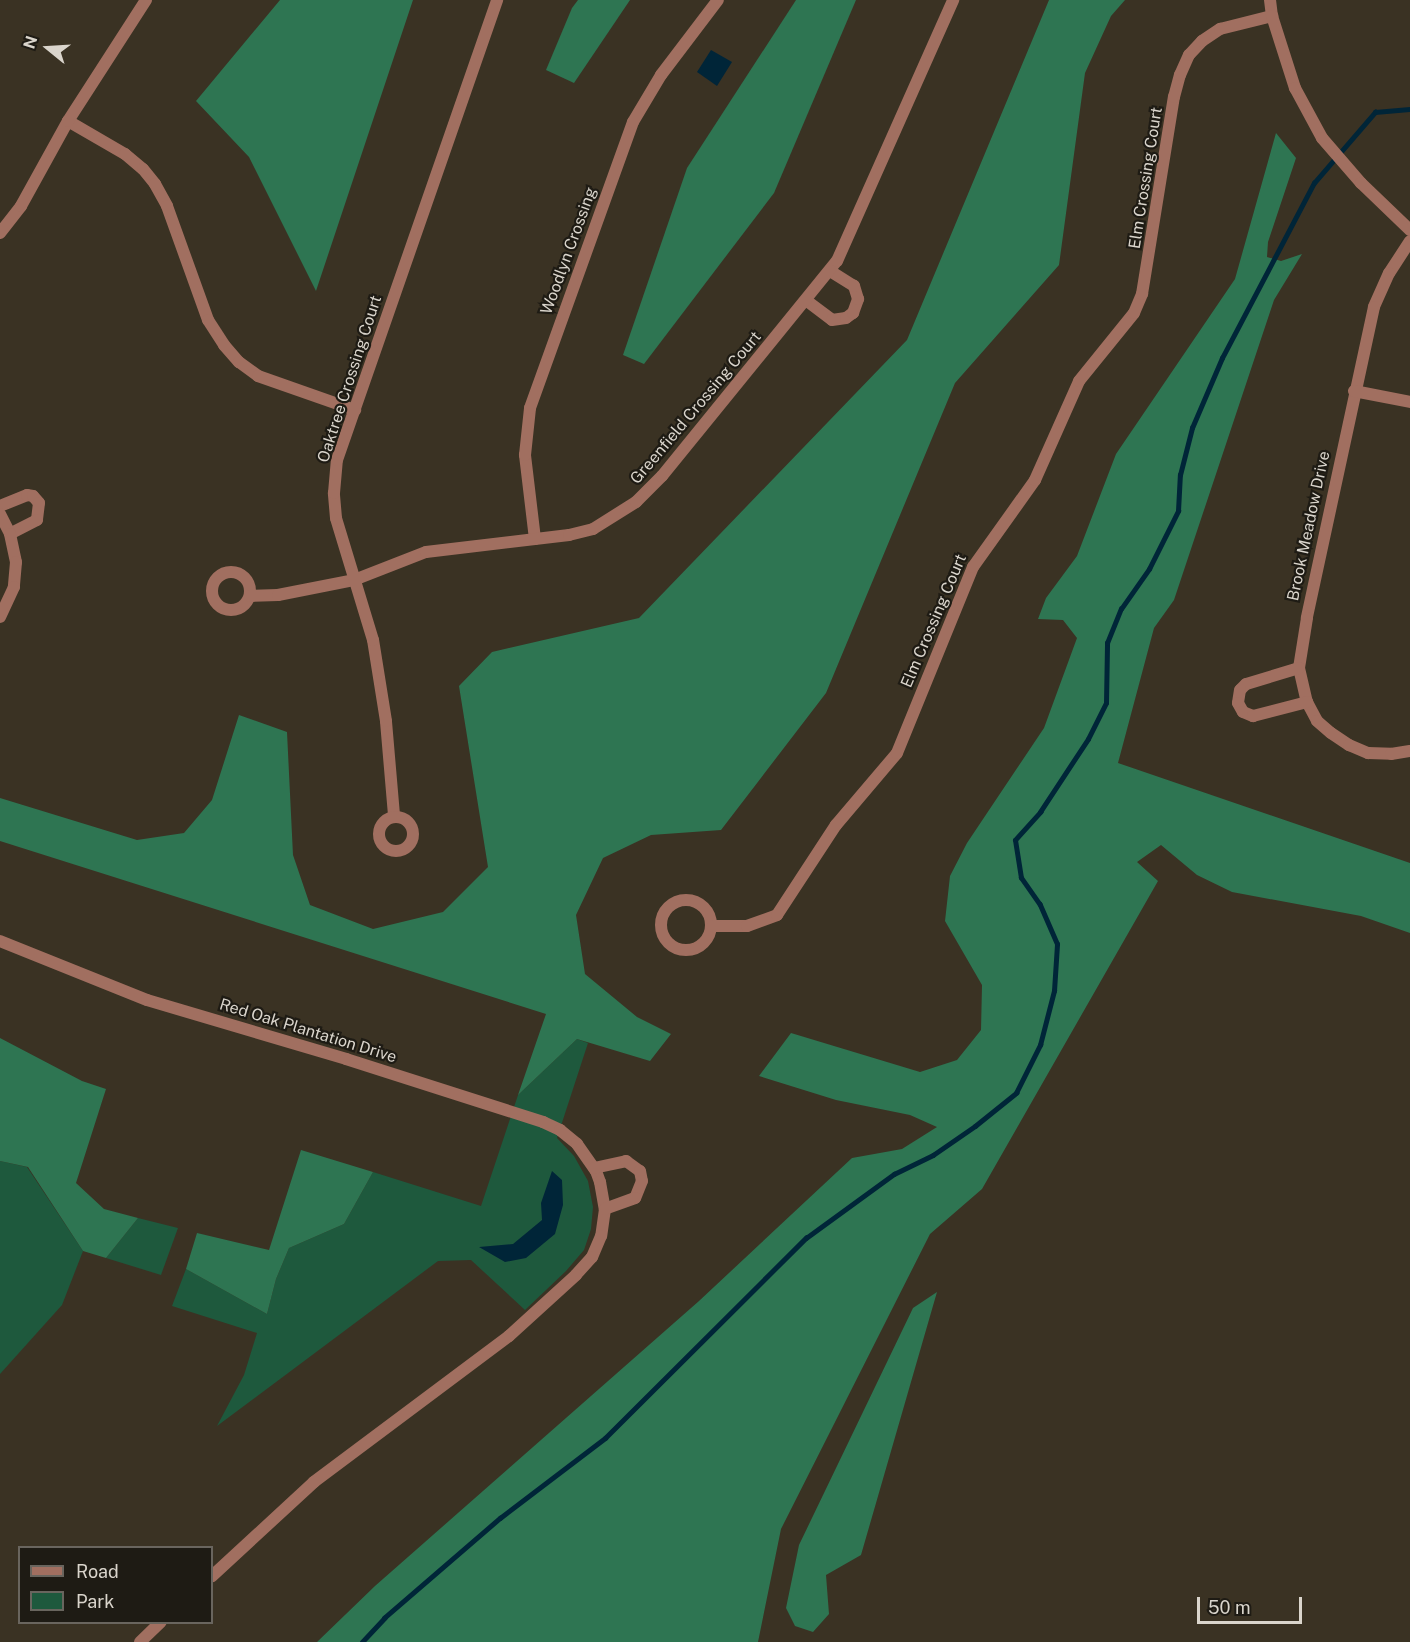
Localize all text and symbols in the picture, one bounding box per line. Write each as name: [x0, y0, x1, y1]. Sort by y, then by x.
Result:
north arrow: [18, 18, 78, 78]
text: N: [19, 33, 41, 51]
street label: Elm Crossing Court: [1125, 106, 1167, 250]
street label: Woodlyn Crossing: [537, 185, 601, 317]
street label: Oaktree Crossing Court: [314, 293, 386, 465]
street label: Greenfield Crossing Court: [627, 328, 765, 488]
street label: Brook Meadow Drive: [1284, 449, 1334, 603]
street label: Elm Crossing Court: [897, 551, 971, 691]
street label: Red Oak Plantation Drive: [217, 995, 399, 1067]
legend: [18, 1546, 213, 1624]
text: Road: [76, 1561, 119, 1582]
scale bar: [1200, 1585, 1305, 1623]
text: Park: [76, 1591, 114, 1612]
text: 50 m: [1208, 1597, 1251, 1618]

